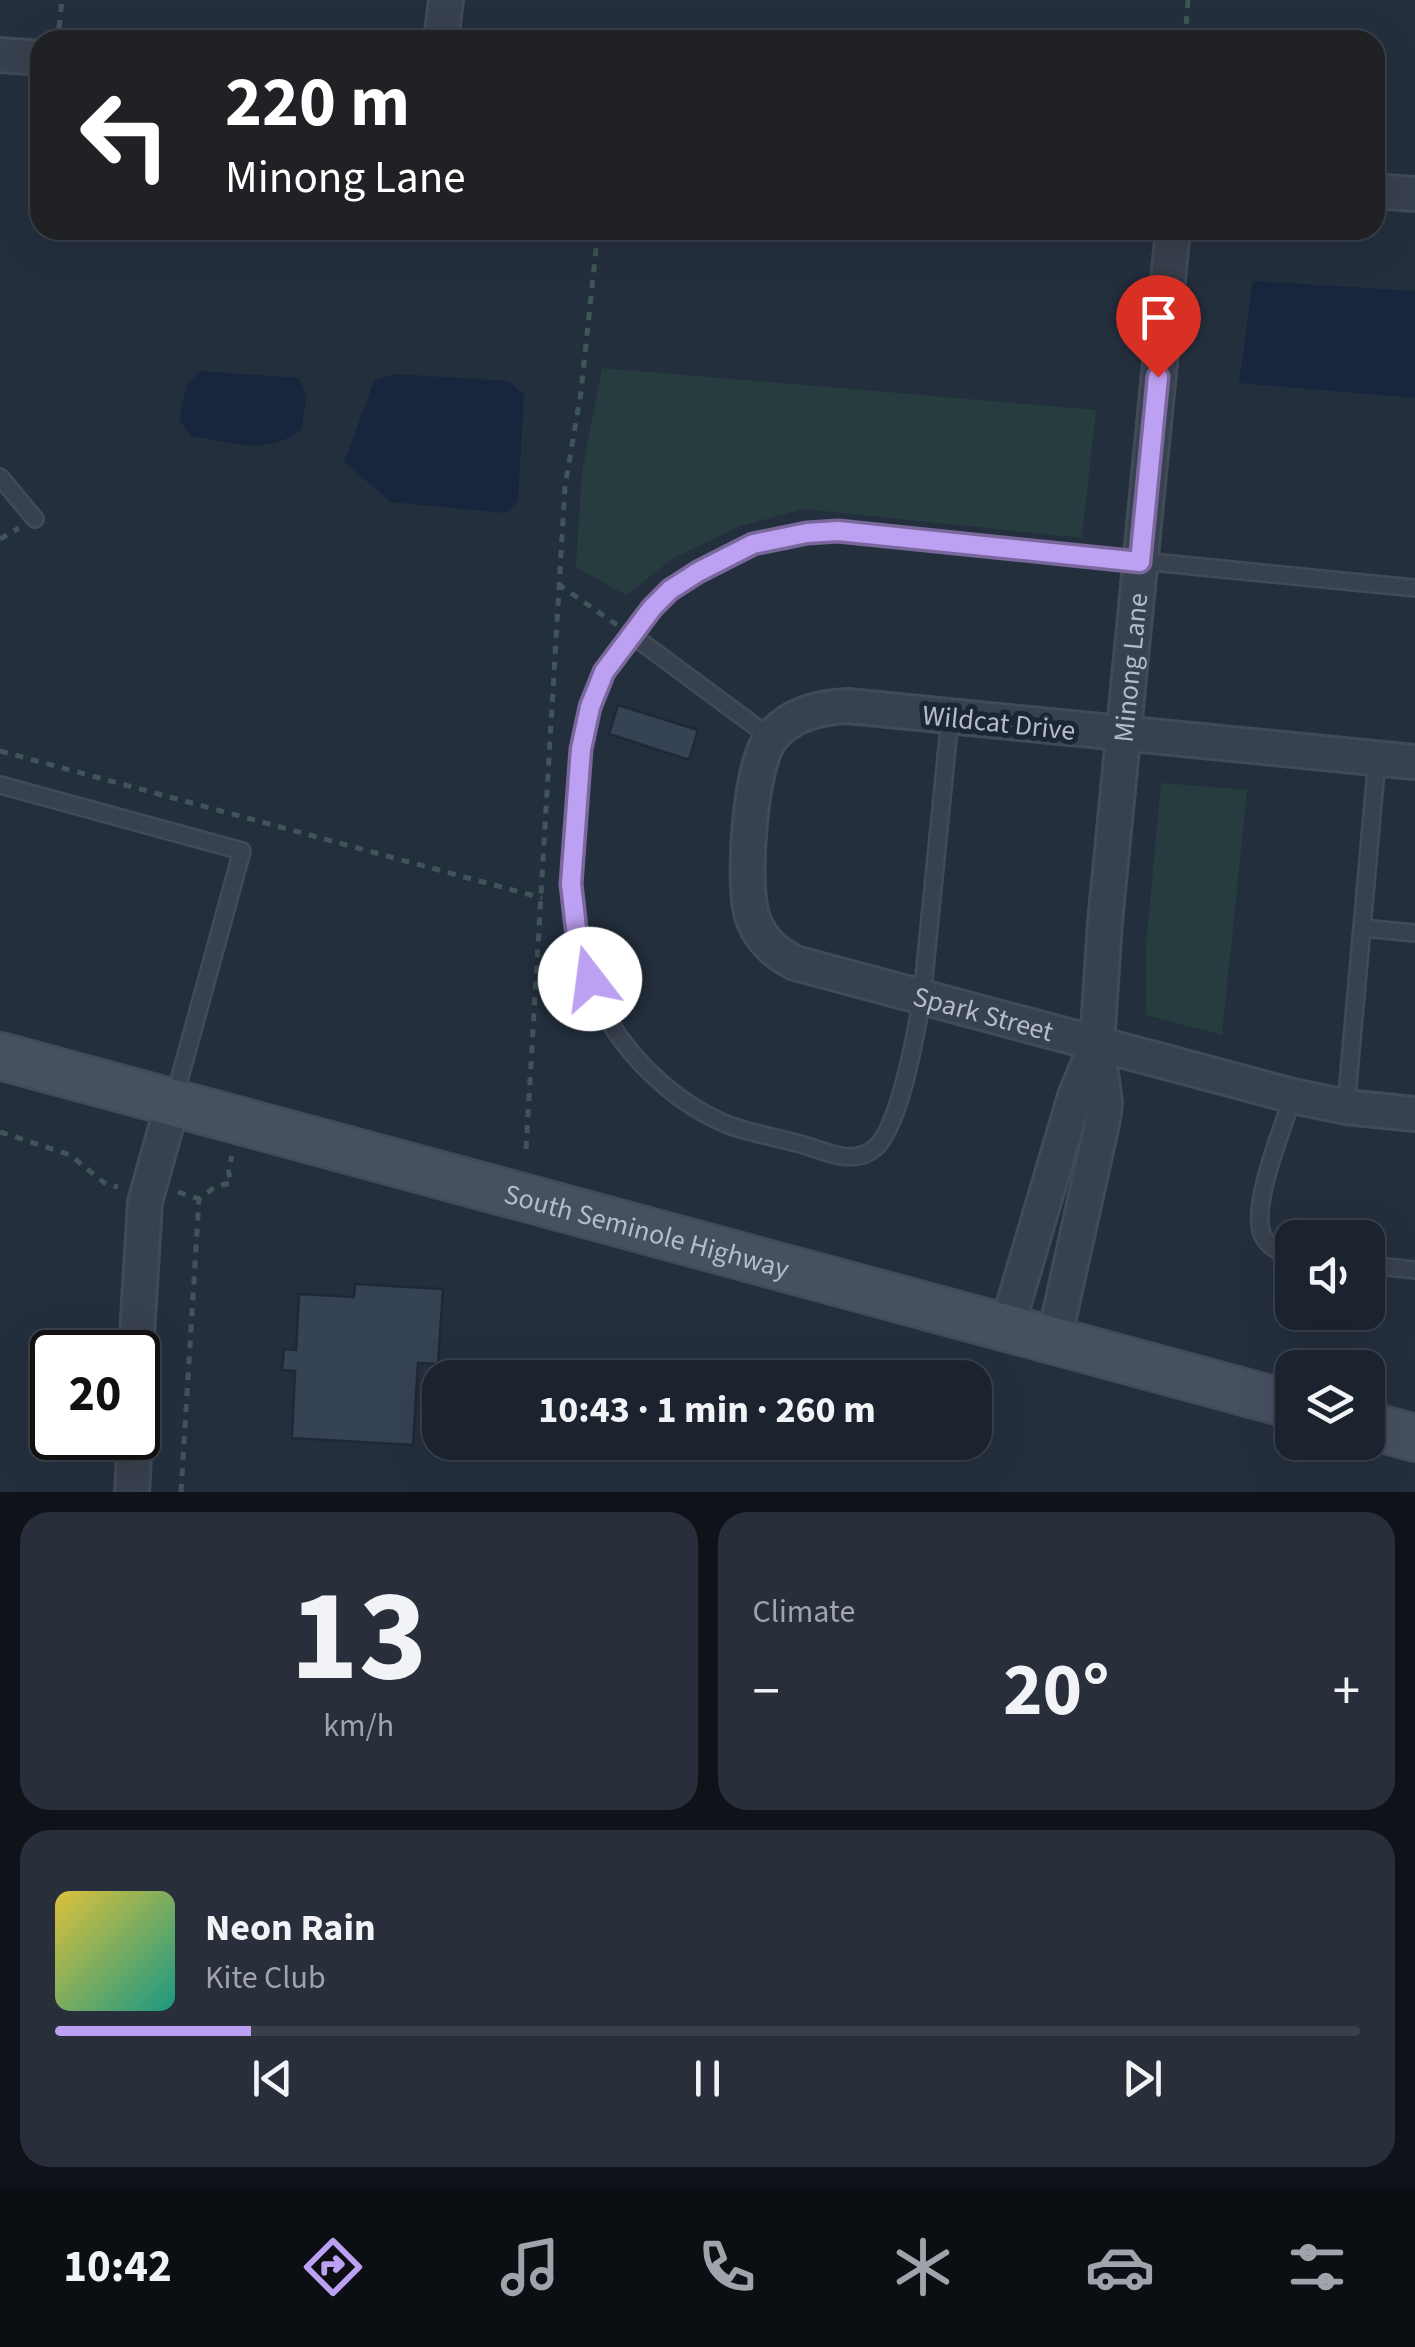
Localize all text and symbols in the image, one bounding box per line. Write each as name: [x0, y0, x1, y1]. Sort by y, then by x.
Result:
text: 220 m: [225, 53, 410, 153]
icon: left: [60, 70, 190, 200]
text: Minong Lane: [225, 146, 466, 210]
pin: [1116, 275, 1201, 378]
icon: arrive: [1131, 290, 1186, 345]
street label: Minong Lane: [1104, 591, 1158, 744]
street label: Wildcat Drive: [920, 695, 1077, 751]
position arrow: [538, 927, 642, 1031]
street label: Spark Street: [909, 976, 1058, 1052]
street label: South Seminole Highway: [500, 1174, 793, 1289]
map controls: [1275, 1220, 1385, 1460]
button: sound: [1275, 1220, 1385, 1330]
speed limit sign: 20: [30, 1330, 160, 1460]
button: layers: [1275, 1350, 1385, 1460]
text: 10:43 · 1 min · 260 m: [538, 1383, 876, 1437]
text: 13: [290, 1545, 427, 1730]
text: Climate: [753, 1589, 855, 1635]
text: 20°: [1003, 1637, 1110, 1744]
text: −: [753, 1653, 780, 1731]
text: +: [1333, 1653, 1360, 1731]
text: km/h: [323, 1703, 394, 1749]
text: Neon Rain: [205, 1901, 376, 1955]
text: Kite Club: [205, 1955, 326, 2001]
icon: previous: [245, 2051, 300, 2106]
icon: pause: [680, 2051, 735, 2106]
icon: next: [1115, 2051, 1170, 2106]
icon: directions: [298, 2232, 368, 2302]
icon: music: [495, 2232, 565, 2302]
icon: phone: [692, 2232, 762, 2302]
icon: climate: [888, 2232, 958, 2302]
icon: car: [1085, 2232, 1155, 2302]
icon: filters: [1282, 2232, 1352, 2302]
text: 10:42: [63, 2235, 172, 2299]

